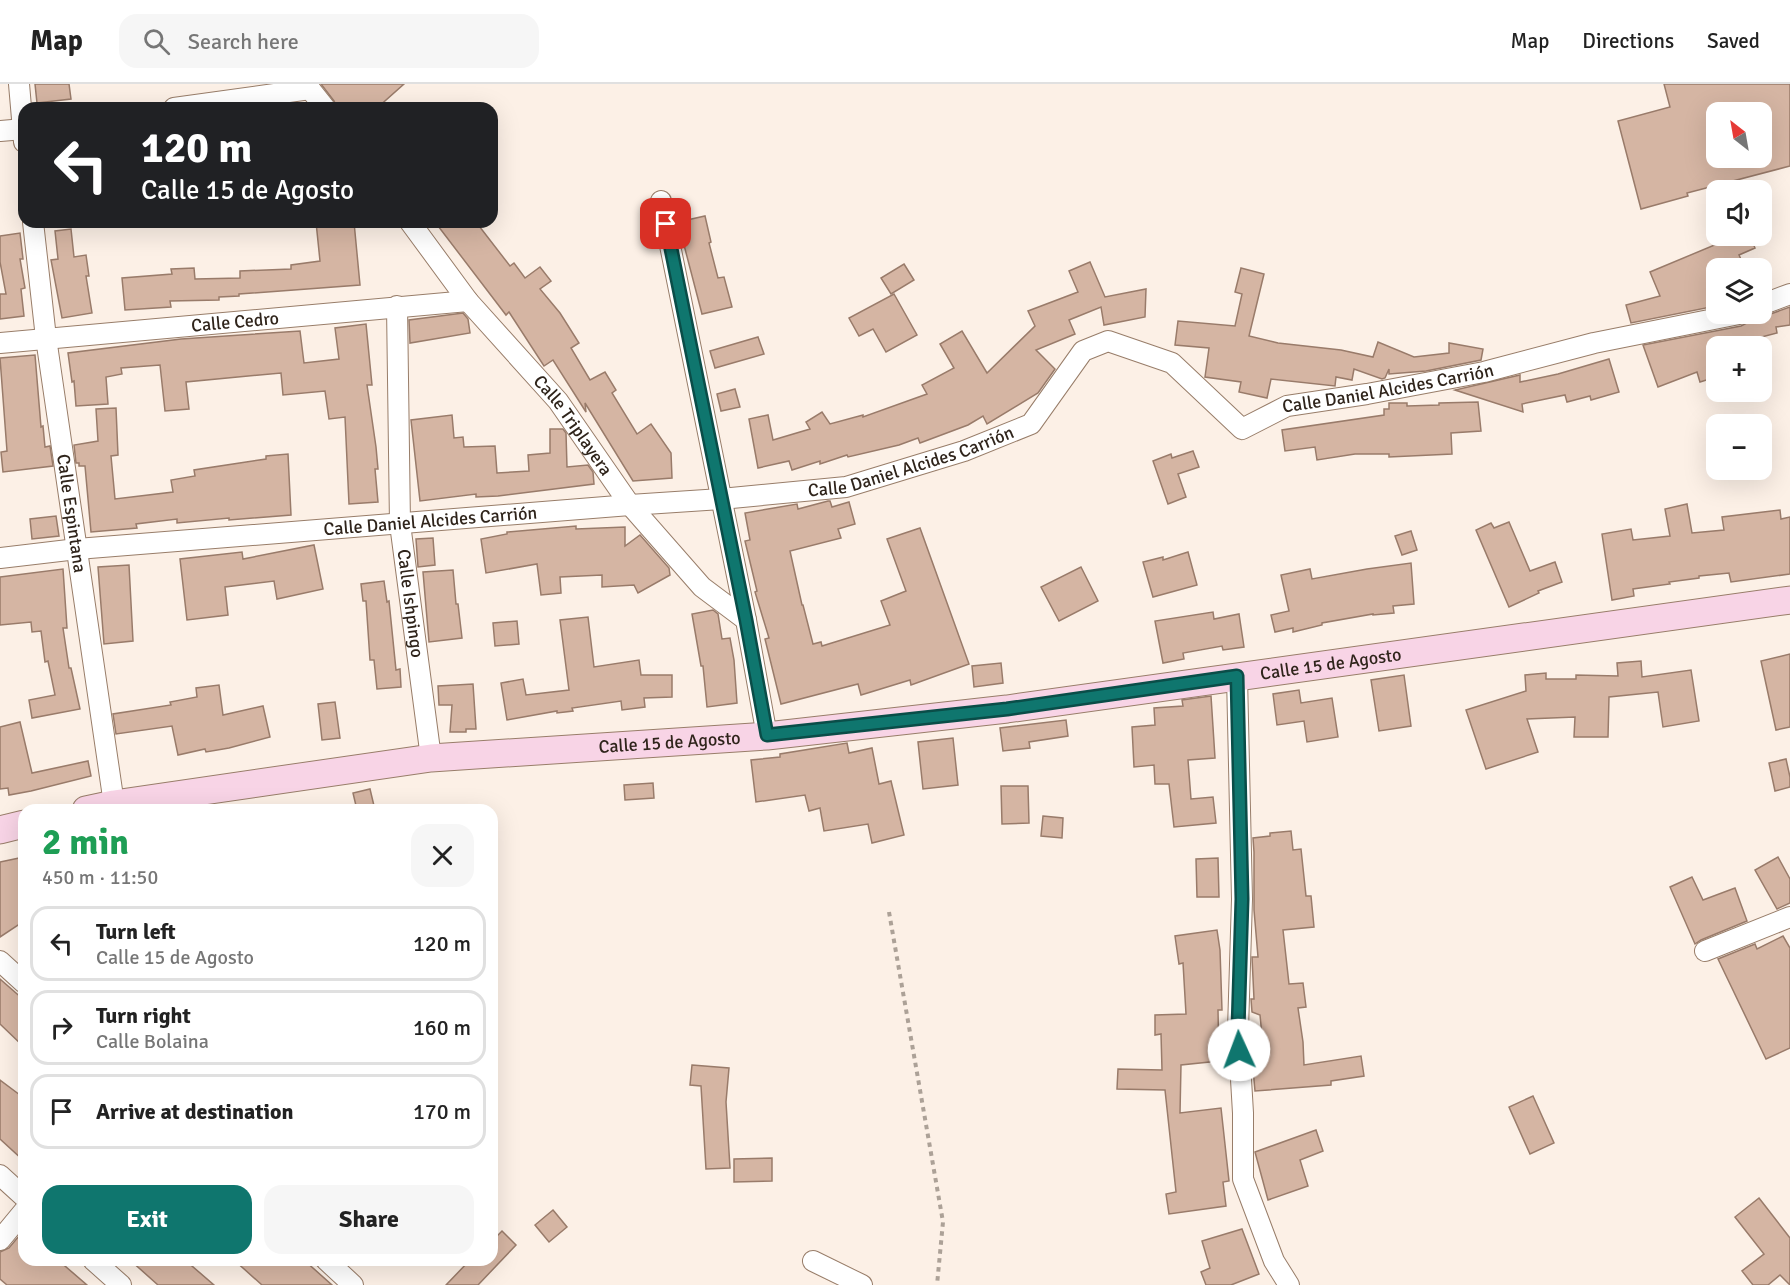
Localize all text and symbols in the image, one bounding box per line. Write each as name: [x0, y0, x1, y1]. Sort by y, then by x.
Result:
search box: [119, 14, 539, 68]
text: Map: [30, 24, 83, 58]
icon: search: [140, 25, 173, 58]
text: Search here: [188, 28, 299, 55]
text: Map: [1511, 28, 1549, 54]
text: Directions: [1582, 28, 1674, 54]
text: Saved: [1707, 28, 1760, 54]
north arrow: [1706, 102, 1772, 168]
map controls: [1706, 102, 1772, 480]
text: 120 m: [141, 123, 252, 174]
icon: left: [42, 126, 120, 204]
text: Calle 15 de Agosto: [141, 174, 354, 207]
button: sound: [1706, 180, 1772, 246]
pin: [640, 198, 691, 249]
icon: arrive: [649, 207, 682, 240]
button: layers: [1706, 258, 1772, 324]
street label: Calle Cedro: [190, 307, 280, 337]
button: +: [1706, 336, 1772, 402]
street label: Calle Daniel Alcides Carrión: [1281, 359, 1496, 418]
street label: Calle Triplayera: [529, 370, 617, 480]
button: −: [1706, 414, 1772, 480]
street label: Calle Daniel Alcides Carrión: [807, 421, 1017, 502]
street label: Calle Espintana: [52, 453, 91, 574]
street label: Calle Daniel Alcides Carrión: [323, 501, 538, 540]
street label: Calle Ishpingo: [392, 548, 429, 659]
street label: Calle 15 de Agosto: [1259, 643, 1403, 685]
street label: Calle 15 de Agosto: [598, 727, 741, 758]
text: 2 min: [42, 820, 129, 865]
button: close: [411, 824, 474, 887]
text: 450 m · 11:50: [42, 865, 158, 890]
text: Turn left: [96, 918, 176, 945]
icon: left: [45, 927, 78, 960]
text: 120 m: [413, 930, 471, 957]
text: Calle 15 de Agosto: [96, 945, 254, 970]
text: Turn right: [96, 1002, 191, 1029]
icon: right: [45, 1011, 78, 1044]
text: 160 m: [413, 1014, 471, 1041]
position arrow: [1207, 1018, 1271, 1082]
text: Calle Bolaina: [96, 1029, 209, 1054]
icon: arrive: [45, 1095, 78, 1128]
text: Arrive at destination: [96, 1098, 293, 1125]
text: 170 m: [413, 1098, 471, 1125]
button: Exit: [42, 1185, 252, 1254]
button: Share: [264, 1185, 474, 1254]

